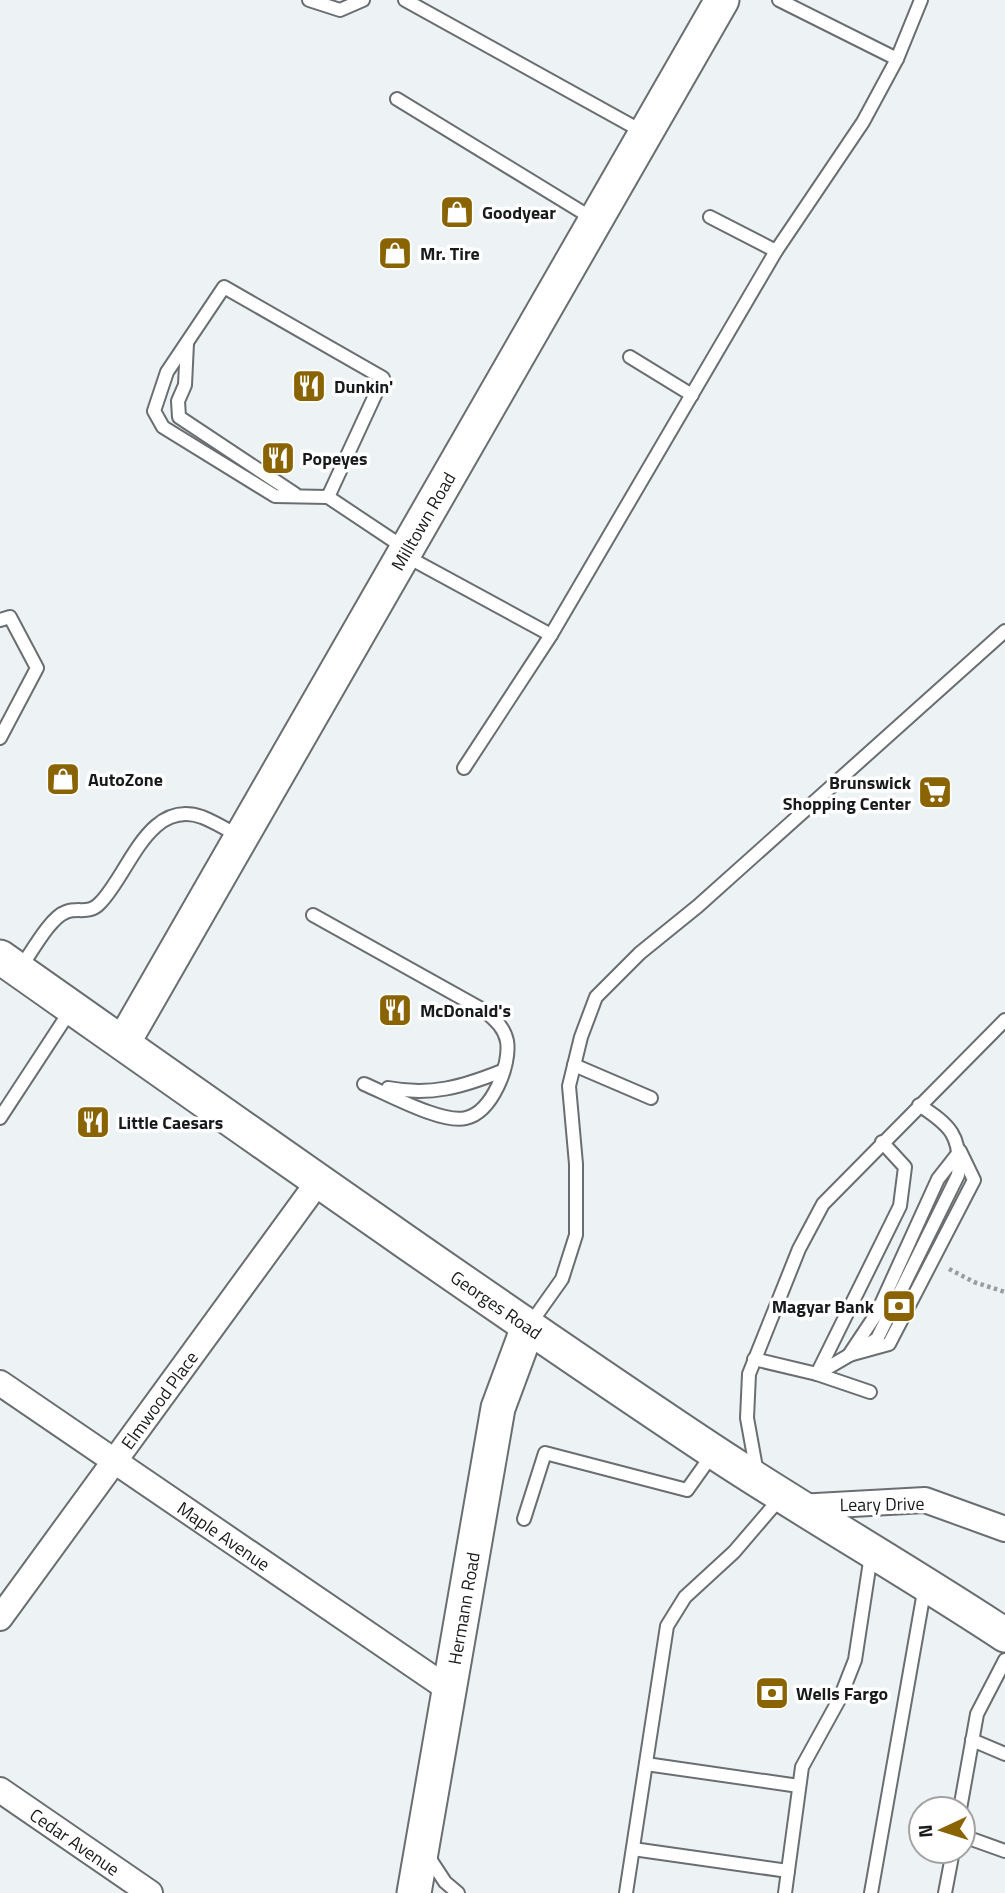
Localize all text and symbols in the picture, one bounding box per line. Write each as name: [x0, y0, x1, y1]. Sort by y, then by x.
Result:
shop icon: Goodyear: [438, 193, 476, 231]
place label: Goodyear: [482, 199, 556, 226]
shop icon: Mr. Tire: [376, 234, 414, 272]
place label: Mr. Tire: [420, 240, 480, 267]
restaurant icon: Dunkin': [290, 367, 328, 405]
place label: Dunkin': [334, 373, 393, 400]
restaurant icon: Popeyes: [259, 439, 297, 477]
place label: Popeyes: [302, 445, 368, 472]
street label: Milltown Road: [384, 467, 462, 575]
shop icon: AutoZone: [44, 760, 82, 798]
place label: AutoZone: [88, 766, 163, 793]
place label: Brunswick Shopping Center: [783, 769, 912, 817]
supermarket icon: Brunswick Shopping Center: [916, 773, 954, 811]
restaurant icon: McDonald's: [376, 991, 414, 1029]
place label: McDonald's: [420, 997, 511, 1024]
restaurant icon: Little Caesars: [74, 1103, 112, 1141]
place label: Little Caesars: [118, 1109, 223, 1136]
street label: Georges Road: [445, 1263, 548, 1346]
bank icon: Magyar Bank: [880, 1287, 918, 1325]
place label: Magyar Bank: [772, 1293, 875, 1320]
street label: Elmwood Place: [114, 1345, 204, 1455]
street label: Leary Drive: [839, 1490, 925, 1518]
street label: Maple Avenue: [172, 1494, 276, 1577]
street label: Hermann Road: [440, 1550, 486, 1667]
bank icon: Wells Fargo: [753, 1674, 791, 1712]
place label: Wells Fargo: [796, 1680, 888, 1707]
north arrow: [907, 1795, 977, 1865]
street label: Cedar Avenue: [25, 1801, 125, 1882]
text: N: [910, 1824, 939, 1839]

